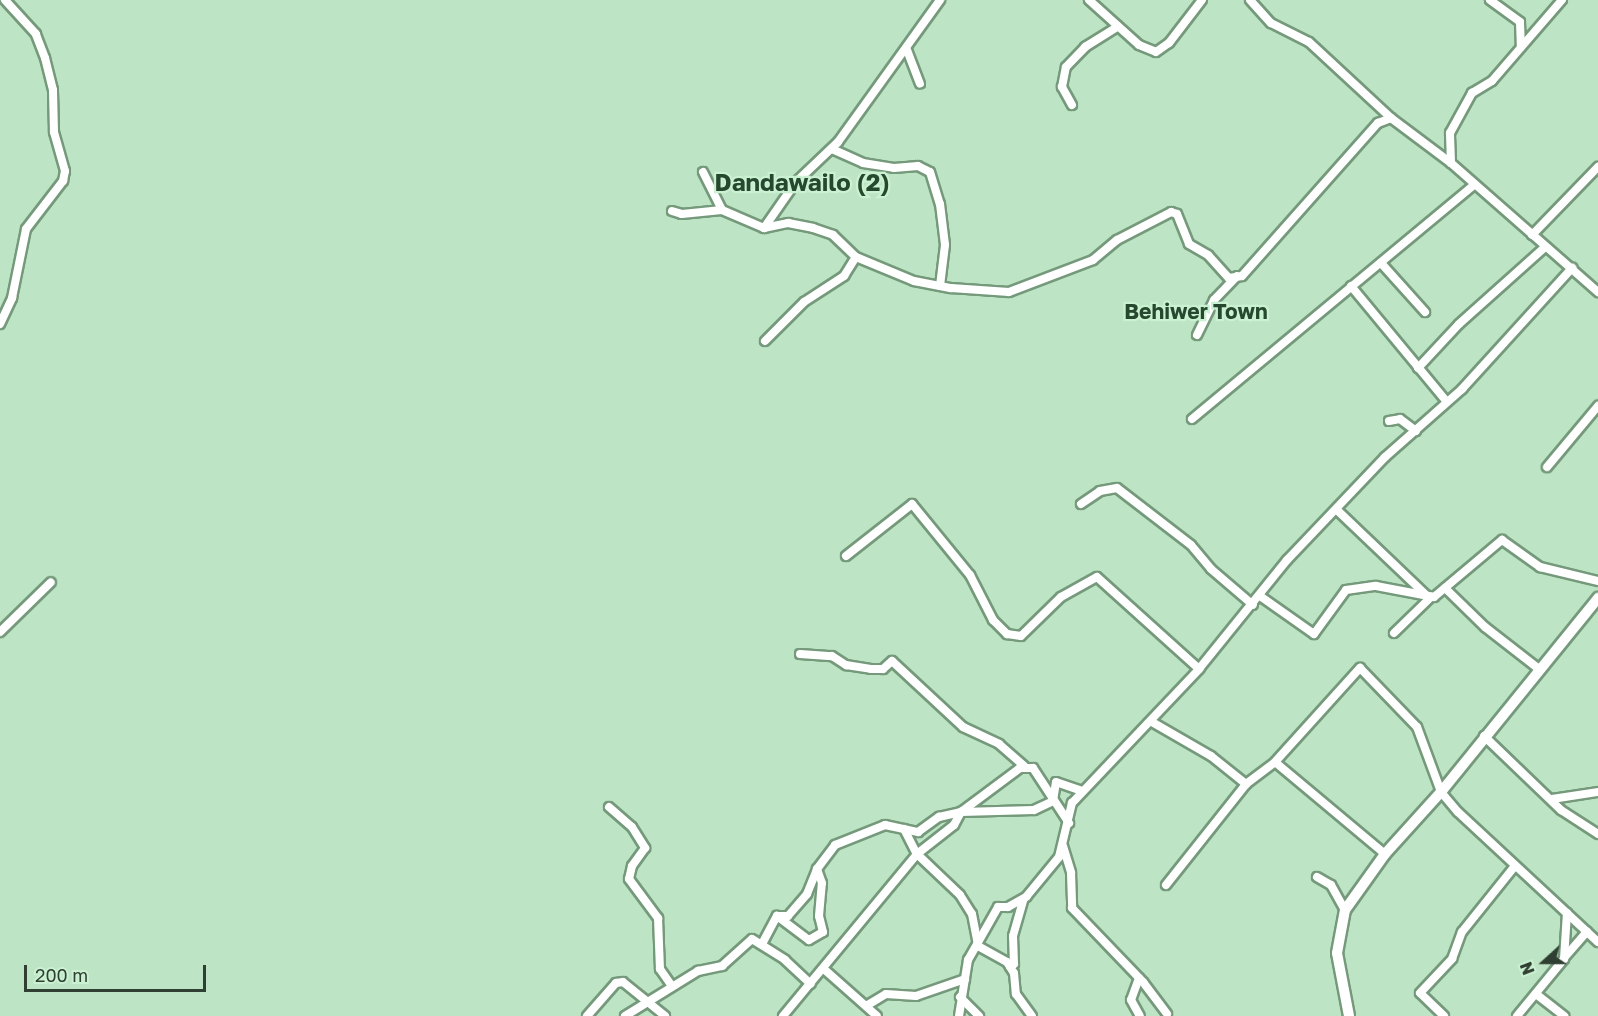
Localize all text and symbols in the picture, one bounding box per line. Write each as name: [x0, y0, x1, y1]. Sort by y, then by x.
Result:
district label: Dandawailo (2): [714, 168, 890, 196]
district label: Behiwer Town: [1124, 298, 1268, 324]
north arrow: [1514, 932, 1574, 992]
scale bar: [27, 953, 208, 991]
text: N: [1516, 959, 1539, 978]
text: 200 m: [35, 964, 88, 986]

